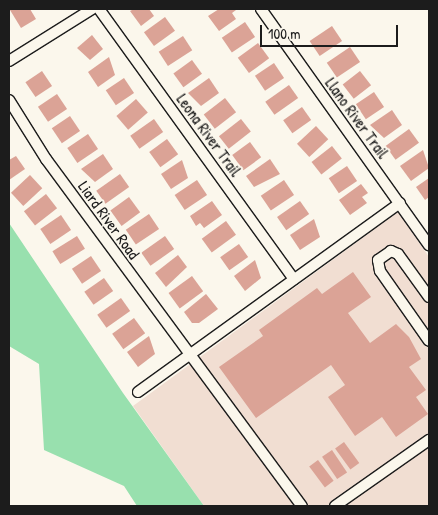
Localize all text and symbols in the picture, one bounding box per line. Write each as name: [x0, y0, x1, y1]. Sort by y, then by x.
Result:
scale bar: [263, 15, 400, 47]
text: 100 m: [268, 23, 301, 44]
street label: Llano River Trail: [321, 74, 393, 162]
street label: Leona River Trail: [173, 90, 245, 180]
street label: Liard River Road: [74, 177, 144, 263]

